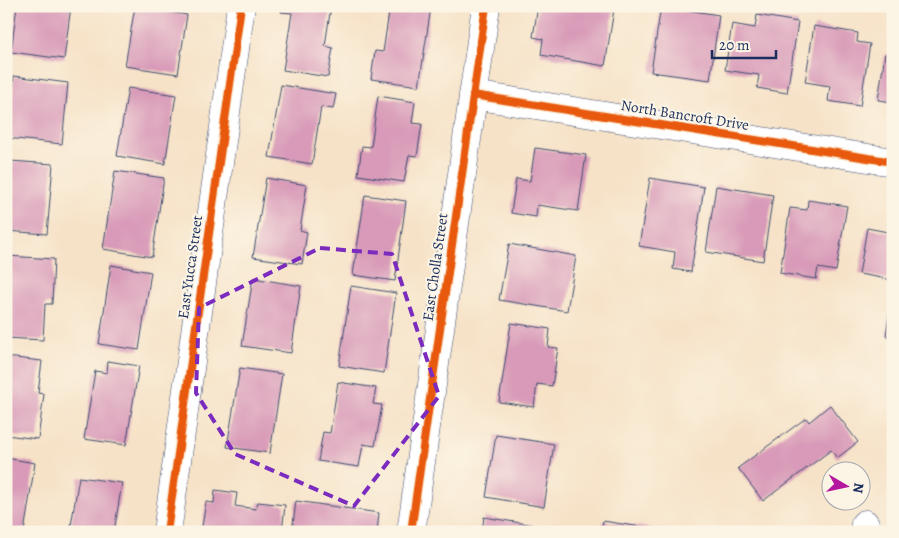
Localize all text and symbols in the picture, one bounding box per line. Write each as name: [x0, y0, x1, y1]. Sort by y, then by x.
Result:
scale bar: [712, 28, 775, 60]
text: 20 m: [719, 35, 750, 55]
street label: North Bancroft Drive: [619, 95, 751, 135]
street label: East Cholla Street: [418, 212, 452, 322]
street label: East Yucca Street: [173, 214, 207, 320]
north arrow: [822, 460, 872, 510]
text: N: [848, 481, 869, 494]

